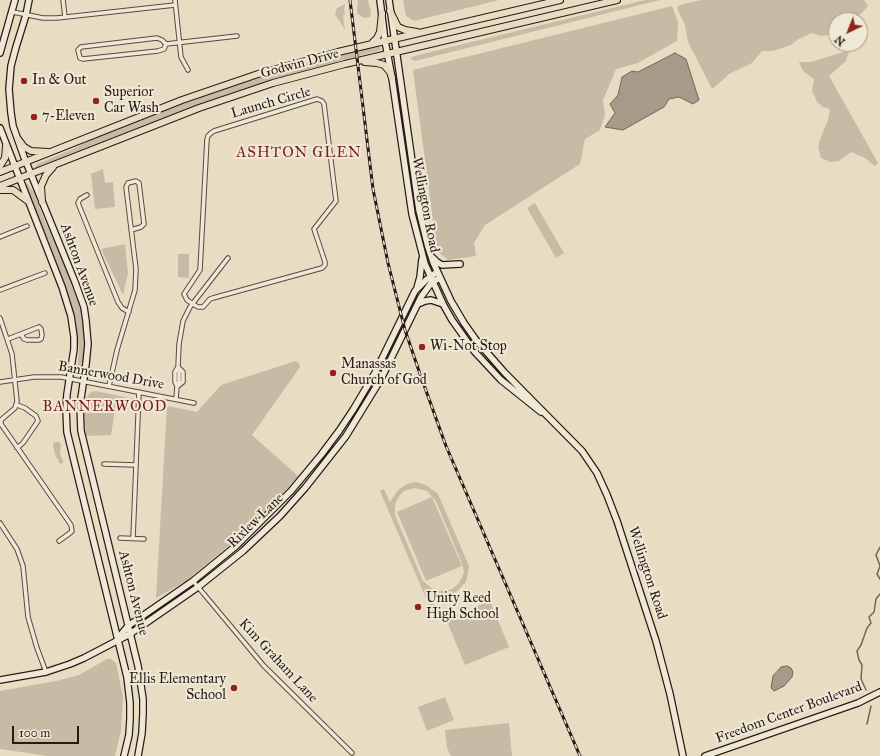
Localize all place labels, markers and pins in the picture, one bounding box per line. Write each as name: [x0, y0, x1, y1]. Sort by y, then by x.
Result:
place label: In & Out: [32, 73, 87, 89]
marker: In & Out: [19, 76, 29, 86]
place label: Superior Car Wash: [104, 85, 159, 118]
marker: Superior Car Wash: [91, 96, 101, 106]
place label: 7-Eleven: [42, 109, 95, 125]
marker: 7-Eleven: [29, 112, 39, 122]
place label: Wi-Not Stop: [430, 339, 507, 355]
marker: Wi-Not Stop: [417, 342, 427, 352]
place label: Manassas Church of God: [341, 357, 427, 390]
marker: Manassas Church of God: [328, 368, 338, 378]
place label: Unity Reed High School: [426, 591, 499, 624]
marker: Unity Reed High School: [413, 602, 423, 612]
place label: Ellis Elementary School: [129, 672, 226, 704]
marker: Ellis Elementary School: [229, 683, 239, 693]

